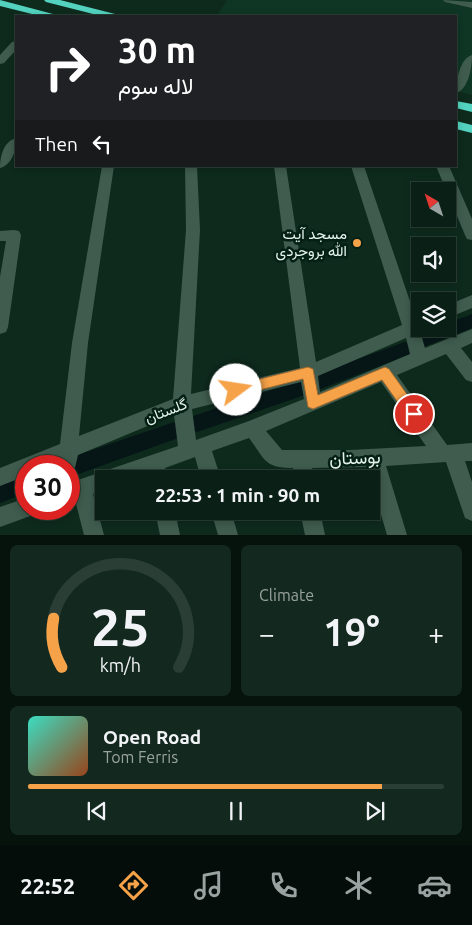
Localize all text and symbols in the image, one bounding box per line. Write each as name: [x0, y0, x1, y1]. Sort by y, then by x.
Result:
text: 30 m: [118, 30, 196, 70]
icon: right: [35, 35, 100, 100]
text: لاله سوم: [118, 73, 194, 98]
icon: left: [88, 130, 116, 158]
text: Then: [35, 133, 78, 155]
north arrow: [411, 182, 456, 228]
map controls: [411, 182, 456, 337]
place label: مسجد آیت الله بروجردی: [276, 225, 347, 261]
marker: مسجد آیت الله بروجردی: [351, 237, 363, 249]
button: sound: [411, 237, 456, 282]
button: layers: [411, 292, 456, 337]
position arrow: [209, 363, 261, 415]
pin: [393, 393, 435, 435]
street label: گلستان: [142, 395, 190, 427]
icon: arrive: [400, 400, 428, 428]
street label: بوستان: [329, 446, 381, 470]
speed limit sign: 30: [15, 455, 80, 520]
text: 22:53 · 1 min · 90 m: [155, 484, 320, 506]
text: Climate: [259, 586, 314, 604]
text: 25: [91, 598, 150, 656]
text: 19°: [323, 611, 380, 653]
text: −: [259, 618, 275, 649]
text: +: [428, 618, 444, 649]
text: km/h: [100, 655, 141, 675]
text: Open Road: [103, 726, 201, 748]
text: Tom Ferris: [103, 748, 178, 766]
icon: previous: [83, 797, 111, 825]
icon: pause: [222, 797, 250, 825]
icon: next: [361, 797, 389, 825]
icon: directions: [116, 868, 151, 903]
icon: music: [191, 868, 226, 903]
icon: phone: [266, 868, 301, 903]
icon: climate: [341, 868, 376, 903]
icon: car: [417, 868, 452, 903]
text: 22:52: [20, 873, 75, 898]

